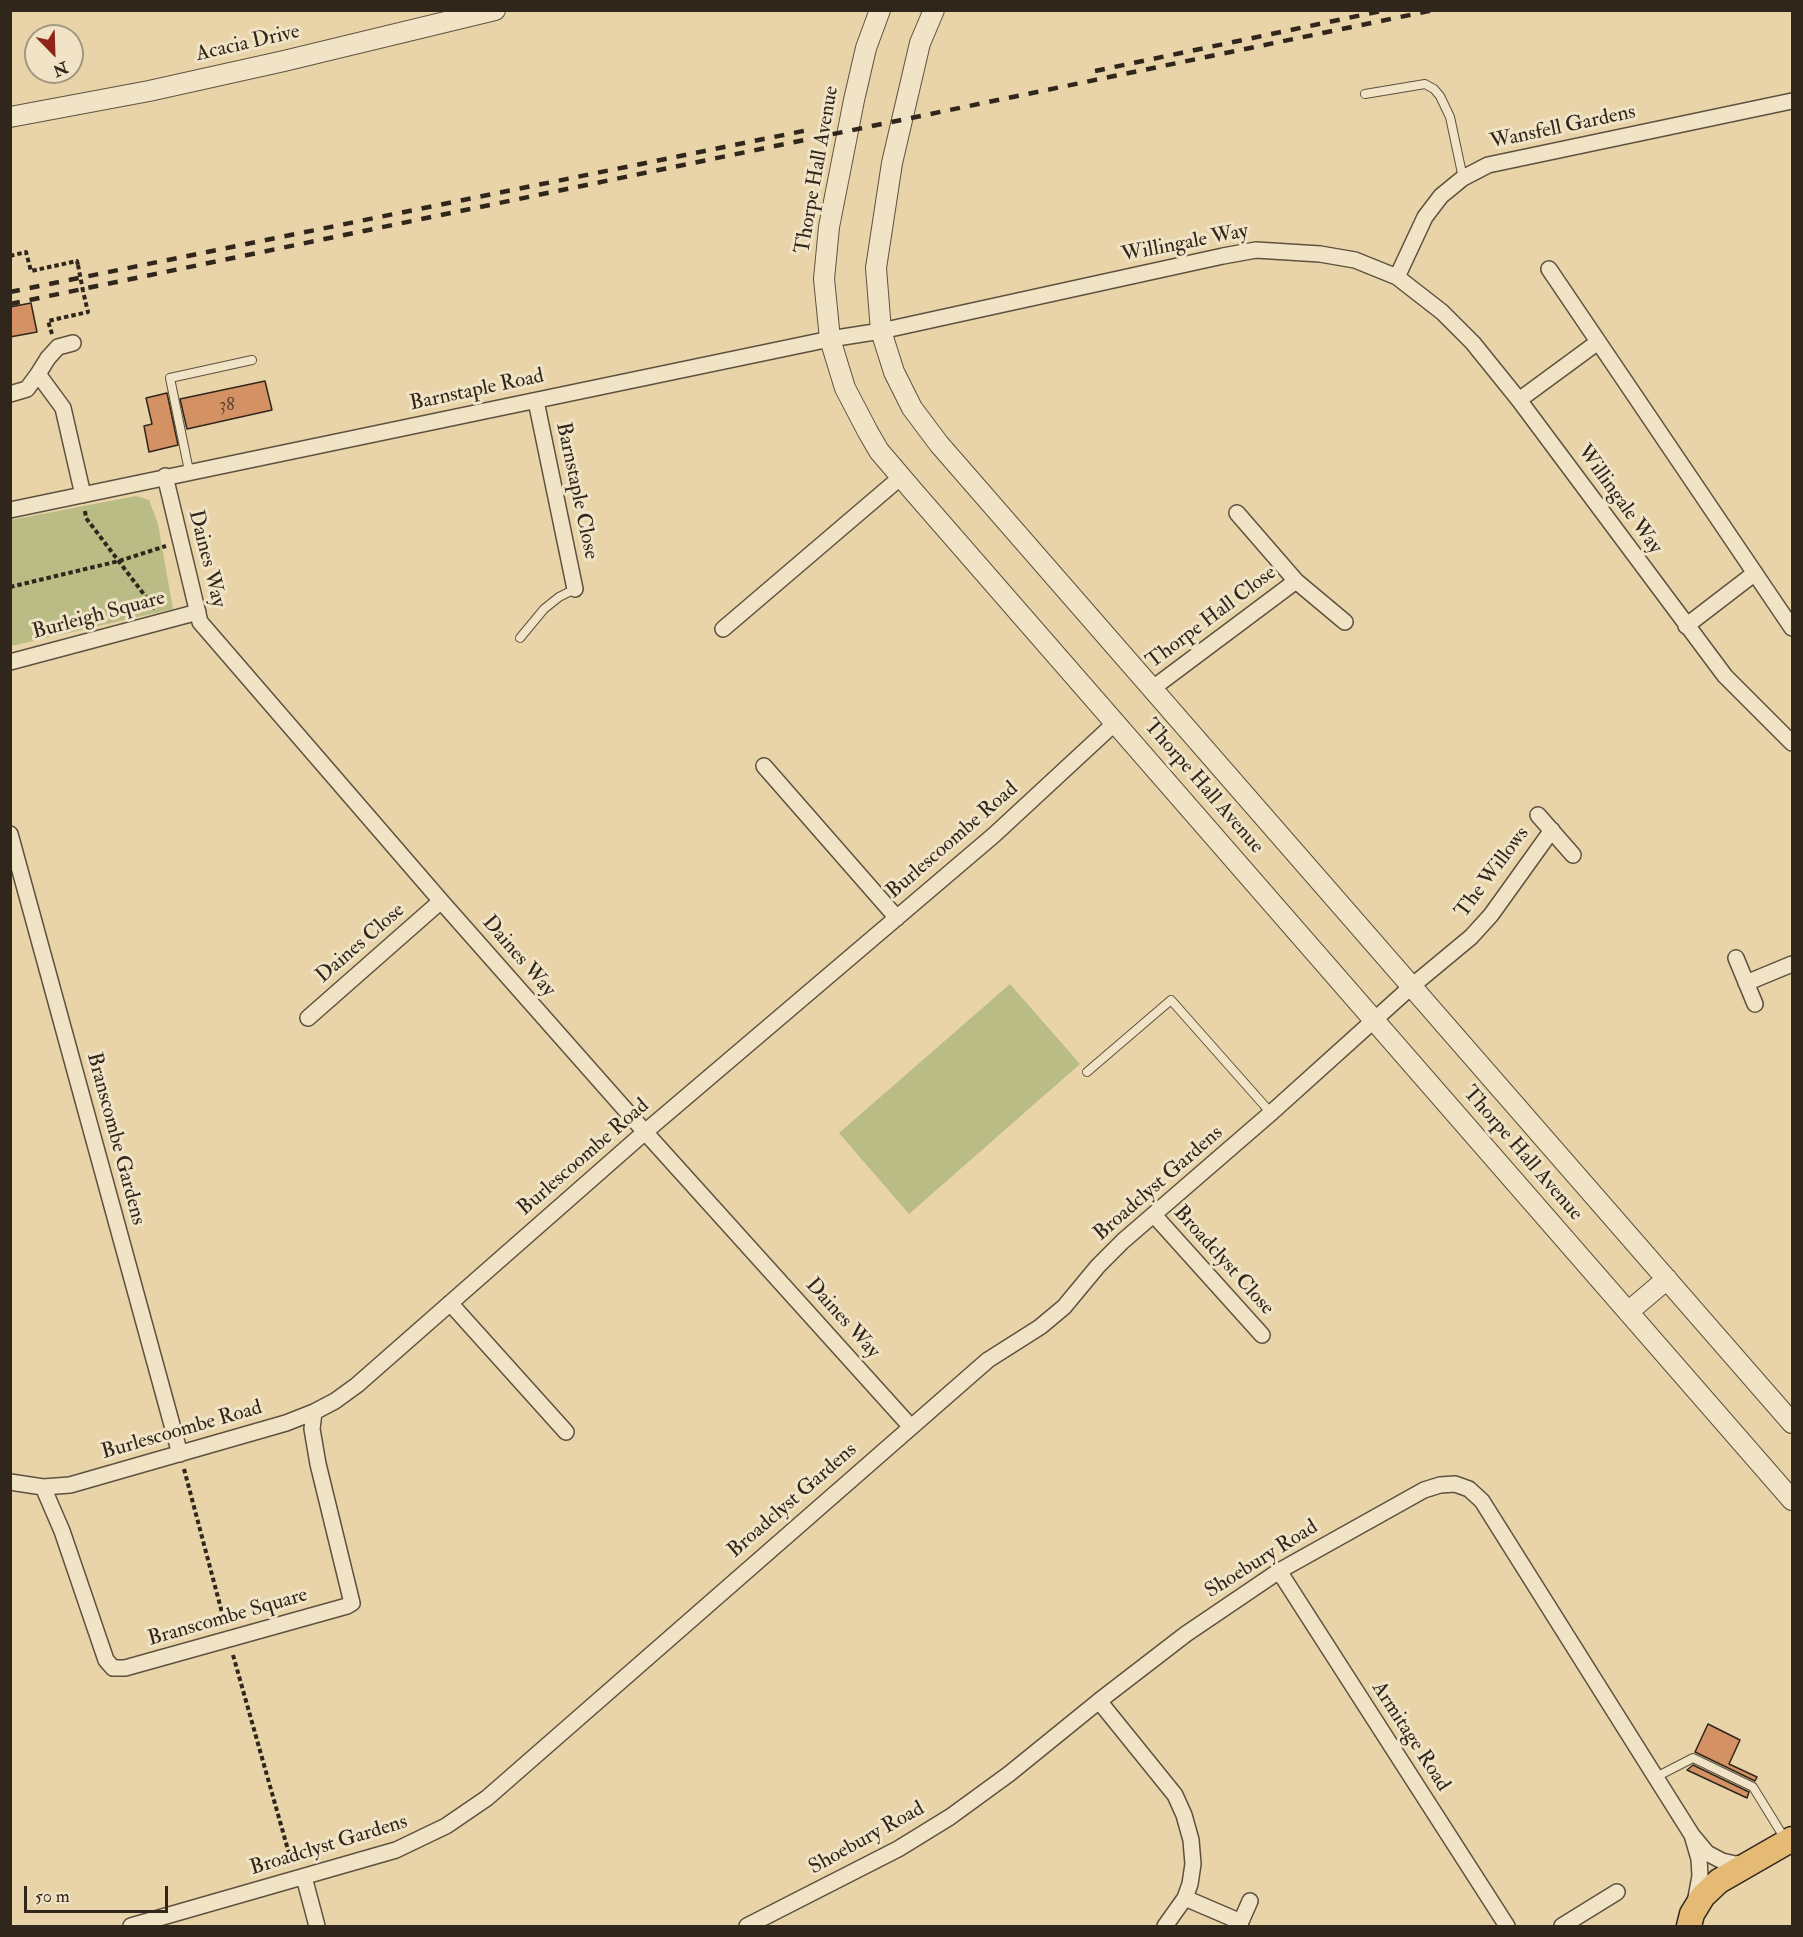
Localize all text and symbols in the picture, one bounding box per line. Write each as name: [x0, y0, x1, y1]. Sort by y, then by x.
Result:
street label: Acacia Drive: [194, 20, 302, 68]
north arrow: [24, 24, 84, 84]
text: N: [50, 57, 71, 81]
street label: Thorpe Hall Avenue: [791, 84, 845, 256]
street label: Wansfell Gardens: [1488, 100, 1638, 156]
street label: Willingale Way: [1119, 219, 1251, 269]
street label: Barnstaple Road: [408, 364, 546, 418]
house number: 38: [219, 395, 235, 417]
street label: Barnstaple Close: [549, 420, 603, 562]
street label: Willingale Way: [1571, 440, 1667, 560]
street label: Daines Way: [182, 508, 230, 610]
street label: Thorpe Hall Close: [1142, 561, 1282, 675]
street label: Burleigh Square: [30, 586, 168, 646]
street label: Thorpe Hall Avenue: [1138, 715, 1268, 859]
street label: Burlescoombe Road: [882, 777, 1024, 905]
street label: The Willows: [1451, 822, 1535, 924]
street label: Daines Close: [311, 899, 411, 989]
street label: Daines Way: [476, 911, 560, 1003]
street label: Branscombe Gardens: [80, 1050, 150, 1228]
street label: Thorpe Hall Avenue: [1457, 1082, 1587, 1226]
street label: Burlescoombe Road: [513, 1094, 655, 1222]
street label: Broadclyst Gardens: [1089, 1121, 1229, 1247]
street label: Broadclyst Close: [1167, 1201, 1279, 1321]
street label: Daines Way: [799, 1274, 885, 1364]
street label: Burlescoombe Road: [99, 1396, 265, 1466]
street label: Broadclyst Gardens: [723, 1438, 863, 1564]
street label: Shoebury Road: [1201, 1515, 1323, 1605]
street label: Branscombe Square: [145, 1583, 311, 1653]
street label: Armitage Road: [1365, 1677, 1455, 1797]
street label: Shoebury Road: [805, 1797, 929, 1881]
street label: Broadclyst Gardens: [247, 1810, 411, 1882]
scale bar: [27, 1874, 171, 1912]
text: 50 m: [35, 1885, 70, 1908]

